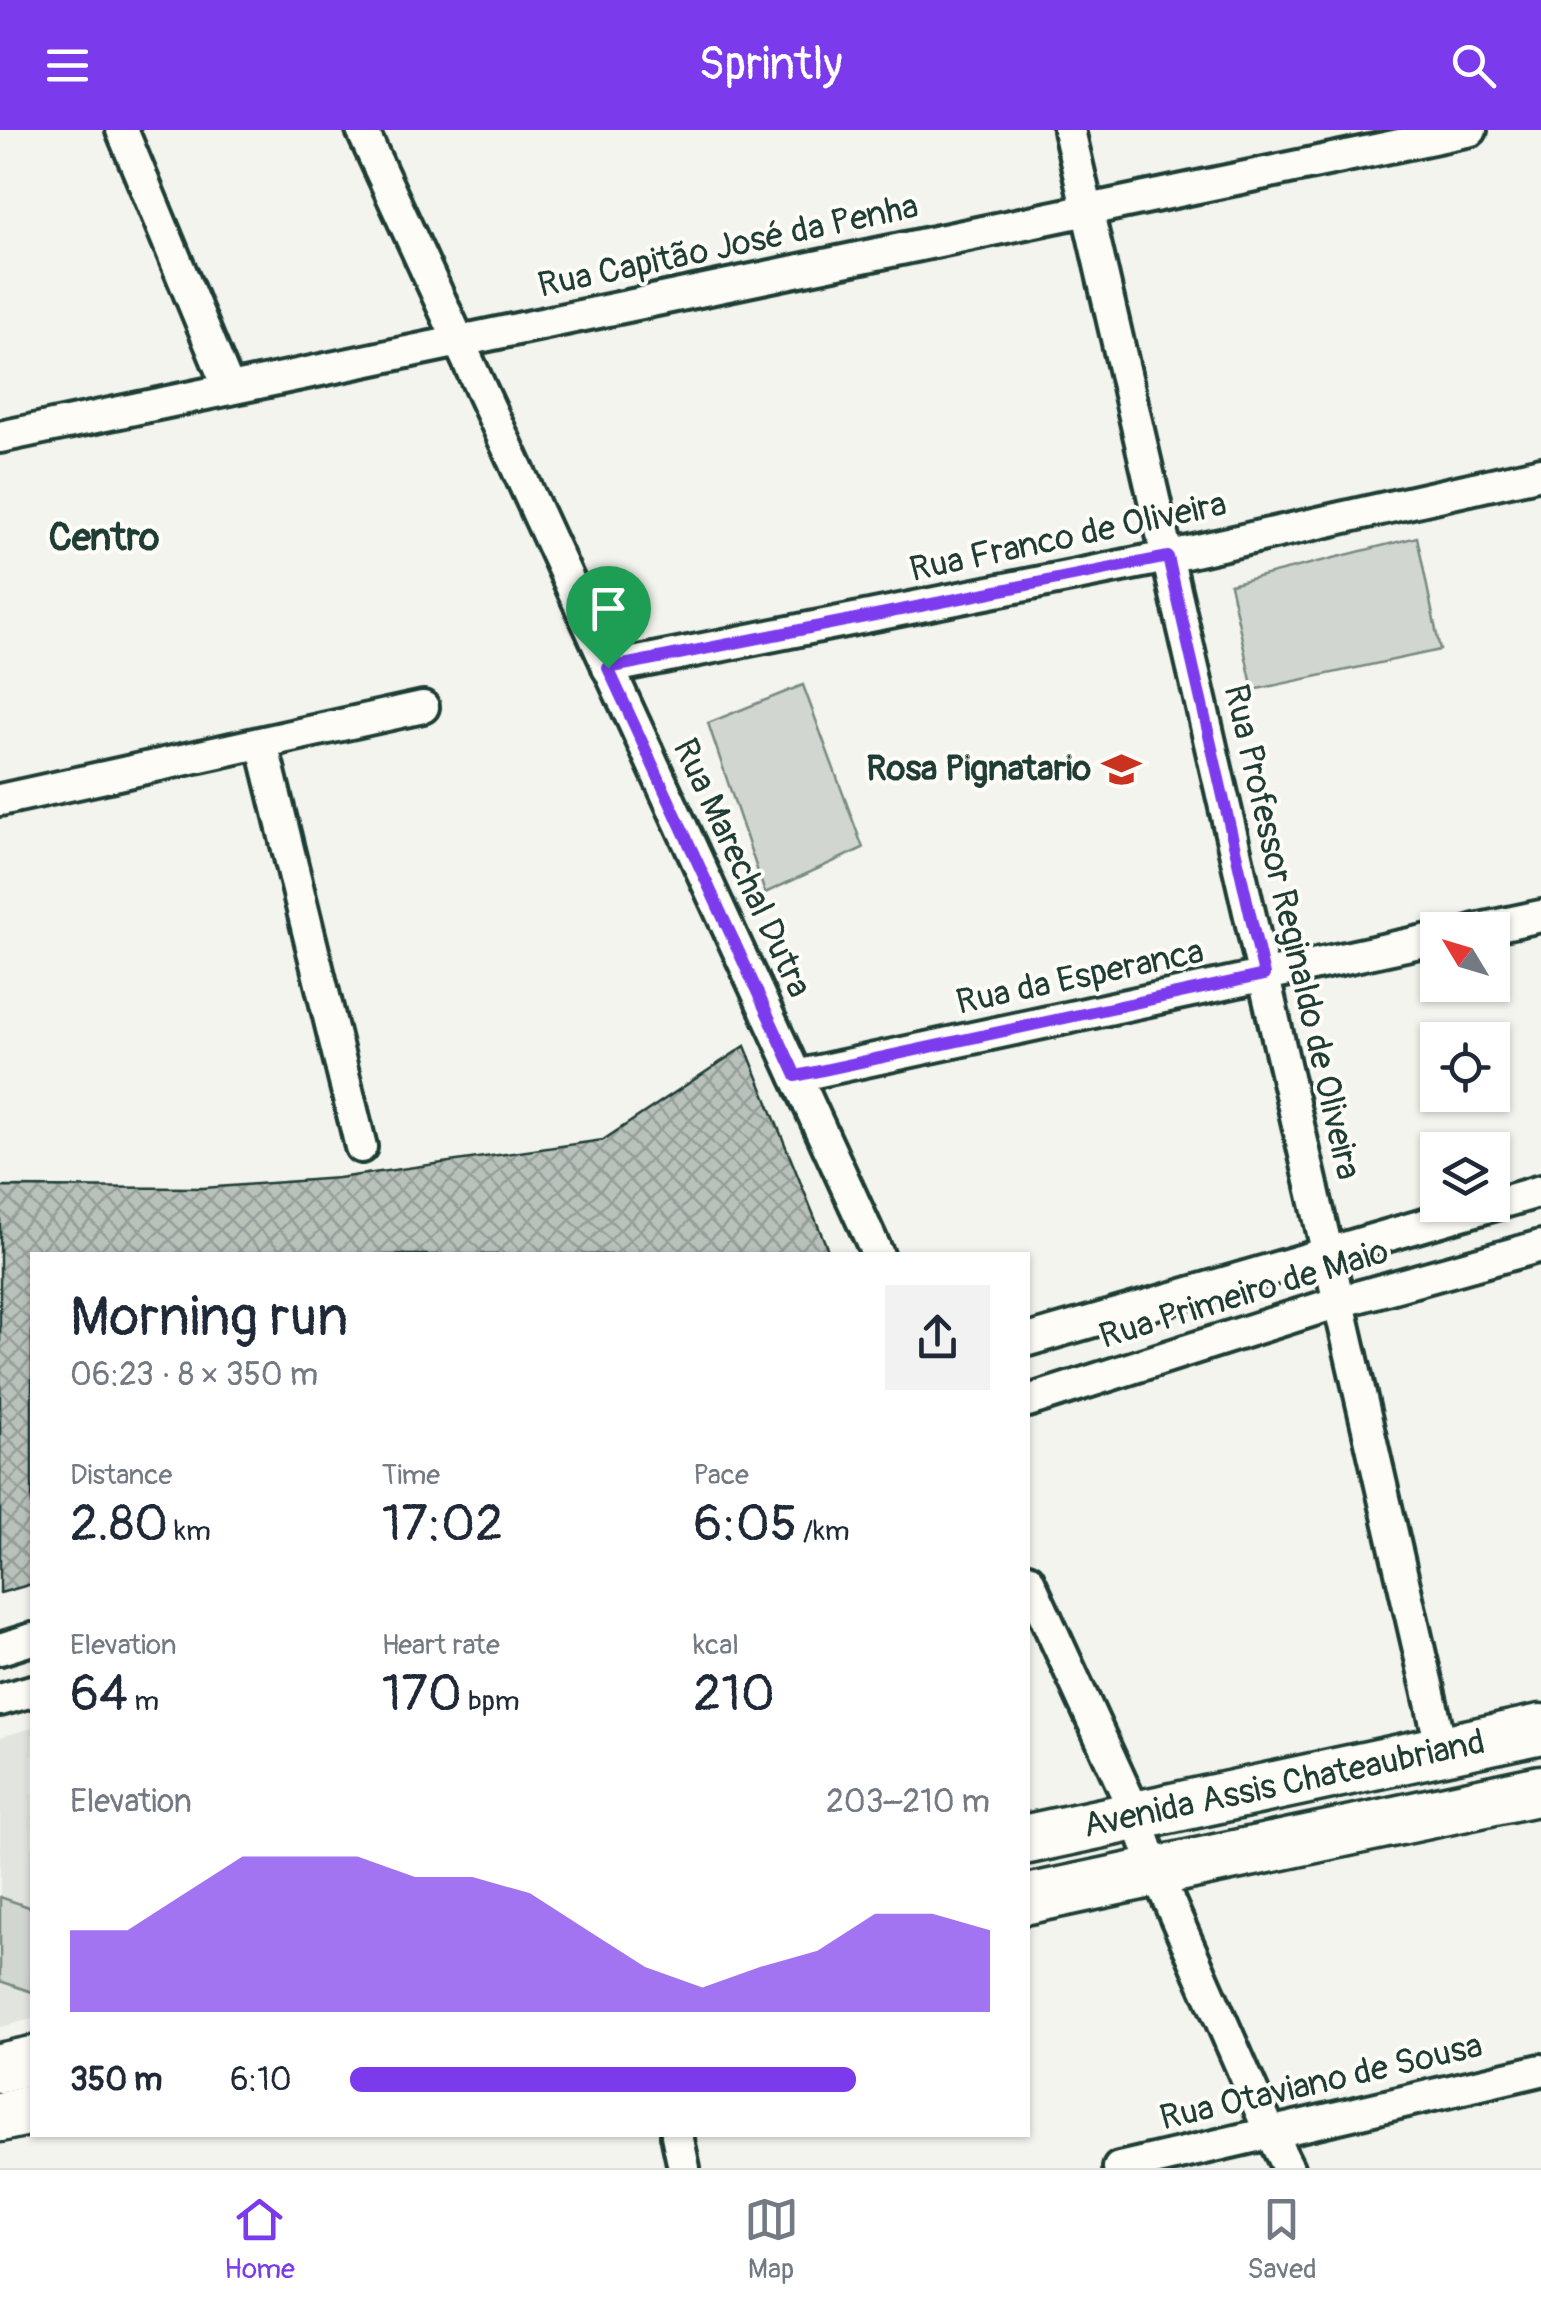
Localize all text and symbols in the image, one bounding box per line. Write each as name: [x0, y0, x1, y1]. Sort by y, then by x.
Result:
text: Sprintly: [698, 37, 843, 93]
icon: menu: [40, 38, 95, 93]
icon: search: [1446, 38, 1501, 93]
street label: Rua Capitão José da Penha: [534, 184, 922, 308]
street label: Rua Franco de Oliveira: [906, 482, 1230, 592]
district label: Centro: [48, 514, 160, 562]
pin: [566, 566, 651, 669]
icon: arrive: [581, 581, 636, 636]
street label: Rua Professor Reginaldo de Oliveira: [1214, 680, 1370, 1184]
street label: Rua Marechal Dutra: [663, 732, 821, 1004]
place label: Rosa Pignatario: [866, 747, 1091, 791]
school or university icon: Rosa Pignatario: [1100, 748, 1142, 790]
north arrow: [1420, 912, 1510, 1002]
map controls: [1420, 912, 1510, 1222]
street label: Rua da Esperanca: [952, 929, 1208, 1025]
button: locate: [1420, 1022, 1510, 1112]
button: layers: [1420, 1132, 1510, 1222]
street label: Rua Primeiro de Maio: [1094, 1229, 1394, 1359]
text: Morning run: [70, 1283, 348, 1352]
button: share: [885, 1285, 990, 1390]
text: 06:23 · 8 × 350 m: [70, 1355, 318, 1395]
text: Distance: [70, 1458, 172, 1493]
text: Time: [382, 1458, 440, 1493]
text: Pace: [693, 1458, 749, 1493]
text: 2.80: [70, 1493, 168, 1556]
text: 17:02: [382, 1493, 503, 1556]
text: 6:05: [693, 1493, 797, 1556]
text: km: [168, 1514, 211, 1549]
text: /km: [797, 1514, 850, 1549]
text: Elevation: [70, 1628, 177, 1663]
text: Heart rate: [382, 1628, 500, 1663]
text: kcal: [693, 1628, 739, 1663]
text: 64: [70, 1663, 128, 1726]
text: 170: [382, 1663, 462, 1726]
text: 210: [693, 1663, 775, 1726]
text: m: [128, 1684, 159, 1719]
text: bpm: [462, 1684, 520, 1719]
street label: Avenida Assis Chateaubriand: [1079, 1720, 1489, 1848]
text: Elevation: [70, 1782, 192, 1822]
text: 203–210 m: [826, 1782, 990, 1822]
street label: Rua Otaviano de Sousa: [1156, 2023, 1486, 2141]
text: 350 m: [70, 2060, 162, 2100]
text: 6:10: [230, 2060, 292, 2100]
tab: Home: [224, 2192, 295, 2287]
tab: Map: [744, 2192, 799, 2287]
tab: Saved: [1247, 2192, 1317, 2287]

